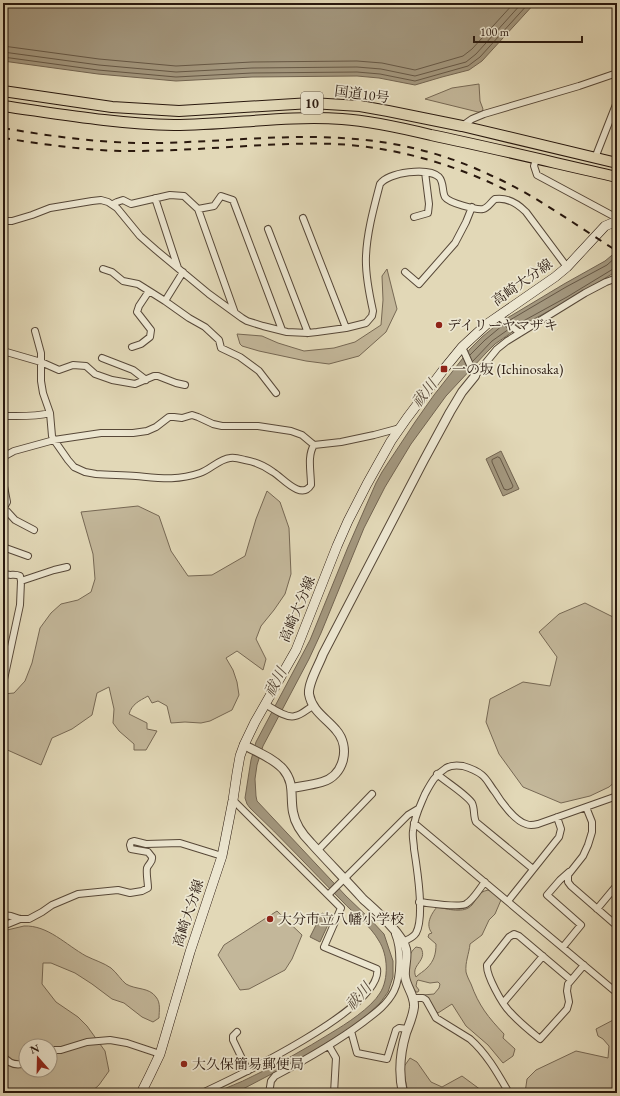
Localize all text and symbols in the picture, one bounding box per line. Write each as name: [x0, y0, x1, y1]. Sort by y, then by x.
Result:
scale bar: [474, 18, 582, 44]
text: 100 m: [480, 24, 510, 40]
street label: 国道10号: [333, 82, 391, 106]
road number: 10: [301, 92, 323, 114]
street label: 高崎大分線: [488, 255, 556, 309]
place label: デイリーヤマザキ: [447, 316, 558, 334]
marker: デイリーヤマザキ: [434, 320, 444, 330]
place label: 一の坂 (Ichinosaka): [452, 360, 563, 378]
marker: 一の坂 (Ichinosaka): [439, 364, 449, 374]
water label: 祓川: [407, 374, 442, 411]
street label: 高崎大分線: [275, 573, 319, 645]
water label: 祓川: [260, 663, 291, 700]
street label: 高崎大分線: [169, 877, 207, 949]
place label: 大分市立八幡小学校: [278, 910, 404, 928]
marker: 大分市立八幡小学校: [265, 914, 275, 924]
water label: 祓川: [341, 977, 376, 1014]
north arrow: [18, 1038, 58, 1078]
text: N: [28, 1040, 41, 1057]
place label: 大久保簡易郵便局: [192, 1055, 304, 1073]
marker: 大久保簡易郵便局: [179, 1059, 189, 1069]

